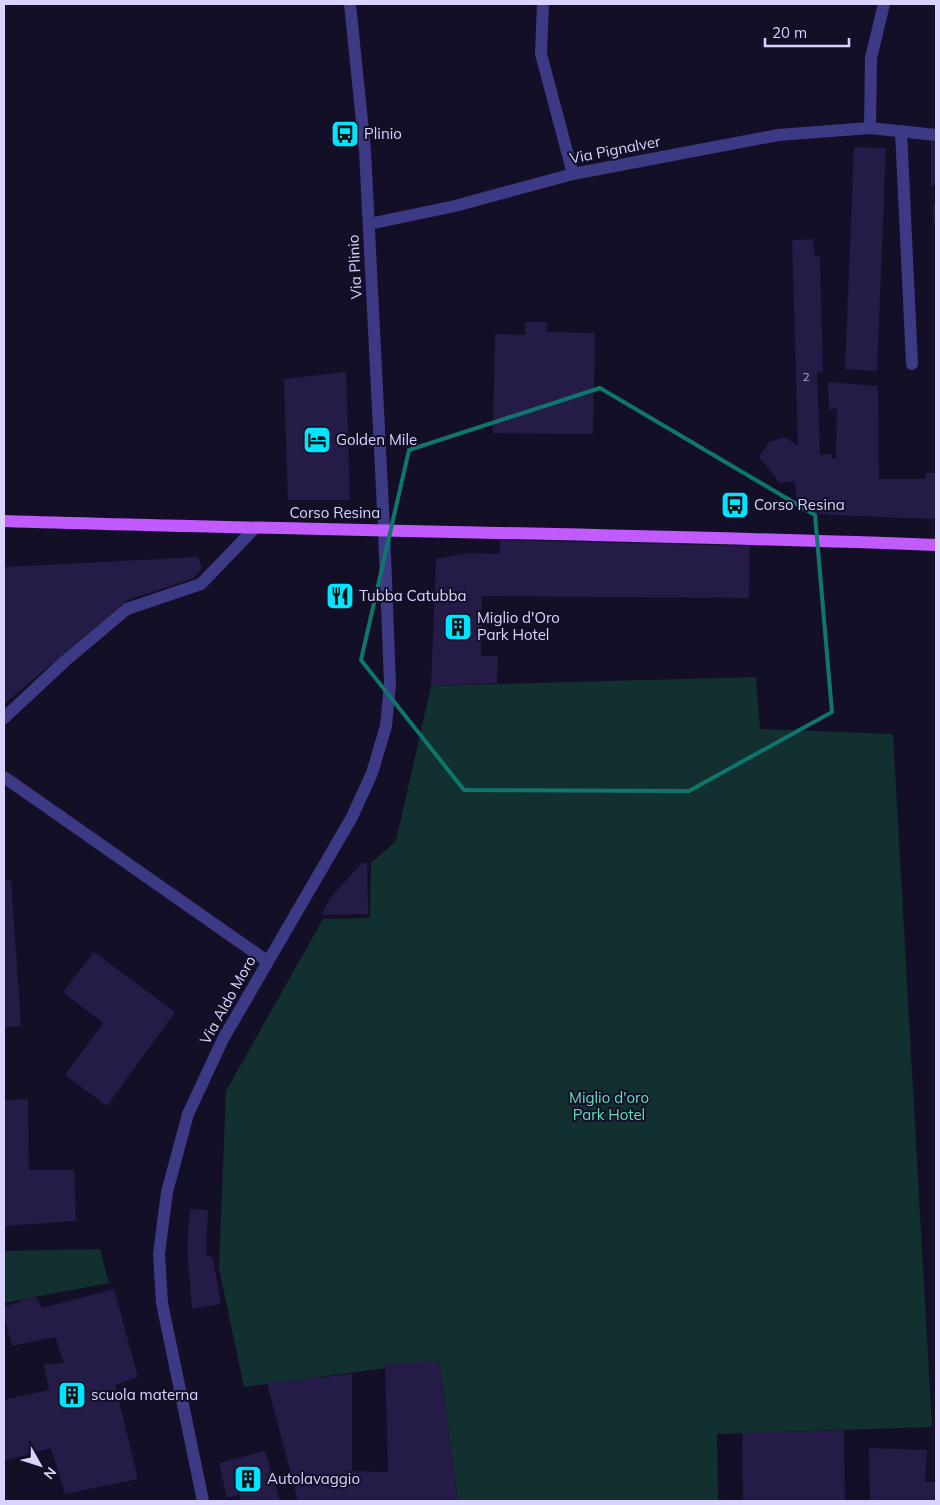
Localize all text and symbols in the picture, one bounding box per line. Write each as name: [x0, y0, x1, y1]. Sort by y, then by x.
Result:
scale bar: [765, 15, 849, 47]
text: 20 m: [772, 23, 807, 42]
bus stop icon: Plinio: [330, 119, 360, 149]
place label: Plinio: [364, 124, 402, 143]
street label: Via Pignalver: [568, 131, 662, 168]
street label: Via Plinio: [343, 234, 366, 300]
house number: 2: [802, 369, 810, 384]
hotel icon: Golden Mile: [302, 425, 332, 455]
place label: Golden Mile: [336, 430, 417, 449]
bus stop icon: Corso Resina: [720, 490, 750, 520]
place label: Corso Resina: [754, 495, 845, 514]
street label: Corso Resina: [290, 503, 380, 522]
restaurant icon: Tubba Catubba: [325, 581, 355, 611]
place label: Tubba Catubba: [359, 586, 466, 605]
place label: Miglio d'Oro Park Hotel: [477, 608, 560, 644]
building icon: Miglio d'Oro Park Hotel: [443, 612, 473, 642]
street label: Via Aldo Moro: [195, 952, 260, 1047]
park label: Miglio d'oro Park Hotel: [569, 1088, 649, 1124]
building icon: scuola materna: [57, 1380, 87, 1410]
place label: scuola materna: [91, 1385, 198, 1404]
north arrow: [15, 1440, 65, 1490]
text: N: [40, 1463, 60, 1483]
building icon: Autolavaggio: [233, 1464, 263, 1494]
place label: Autolavaggio: [267, 1469, 360, 1488]

